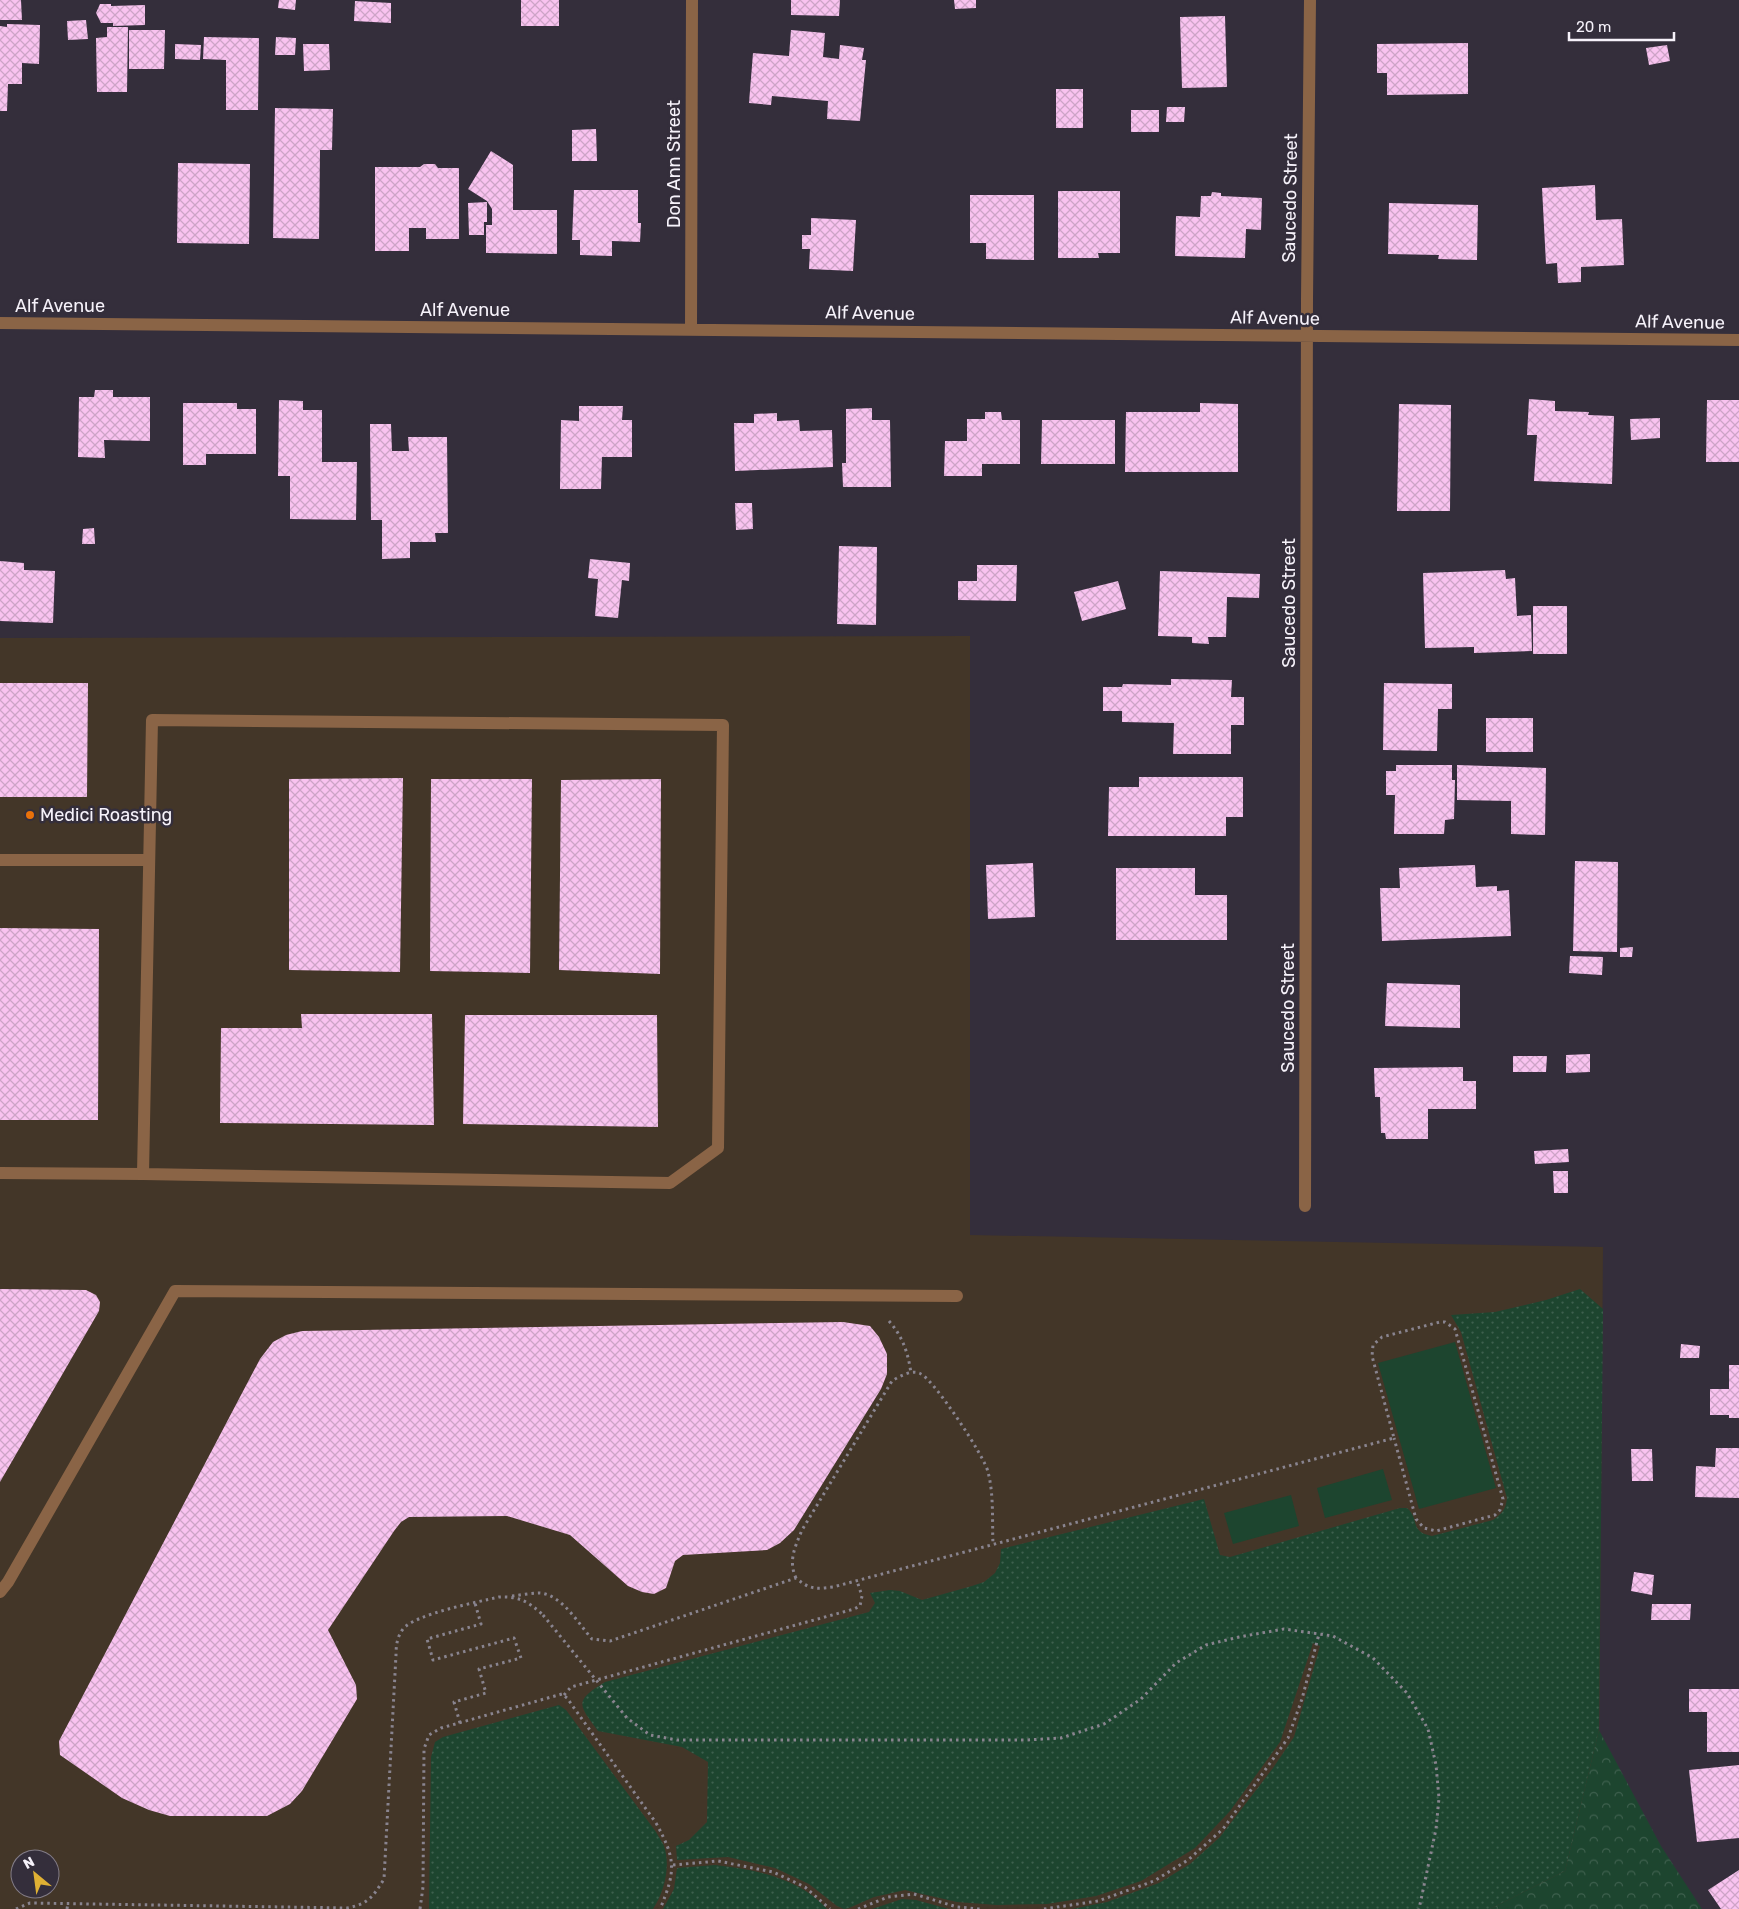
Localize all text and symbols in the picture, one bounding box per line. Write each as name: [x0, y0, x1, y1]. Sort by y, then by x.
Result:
scale bar: [1569, 10, 1674, 42]
text: 20 m: [1576, 18, 1611, 36]
street label: Don Ann Street: [663, 100, 685, 228]
street label: Saucedo Street: [1278, 133, 1302, 263]
street label: Alf Avenue: [15, 295, 105, 317]
street label: Alf Avenue: [420, 299, 510, 321]
street label: Alf Avenue: [825, 301, 915, 325]
street label: Alf Avenue: [1230, 306, 1320, 330]
street label: Alf Avenue: [1635, 310, 1725, 334]
street label: Saucedo Street: [1278, 538, 1300, 668]
place label: Medici Roasting: [40, 804, 172, 826]
marker: Medici Roasting: [24, 809, 36, 821]
street label: Saucedo Street: [1277, 943, 1299, 1073]
north arrow: [10, 1849, 60, 1899]
text: N: [20, 1853, 37, 1873]

